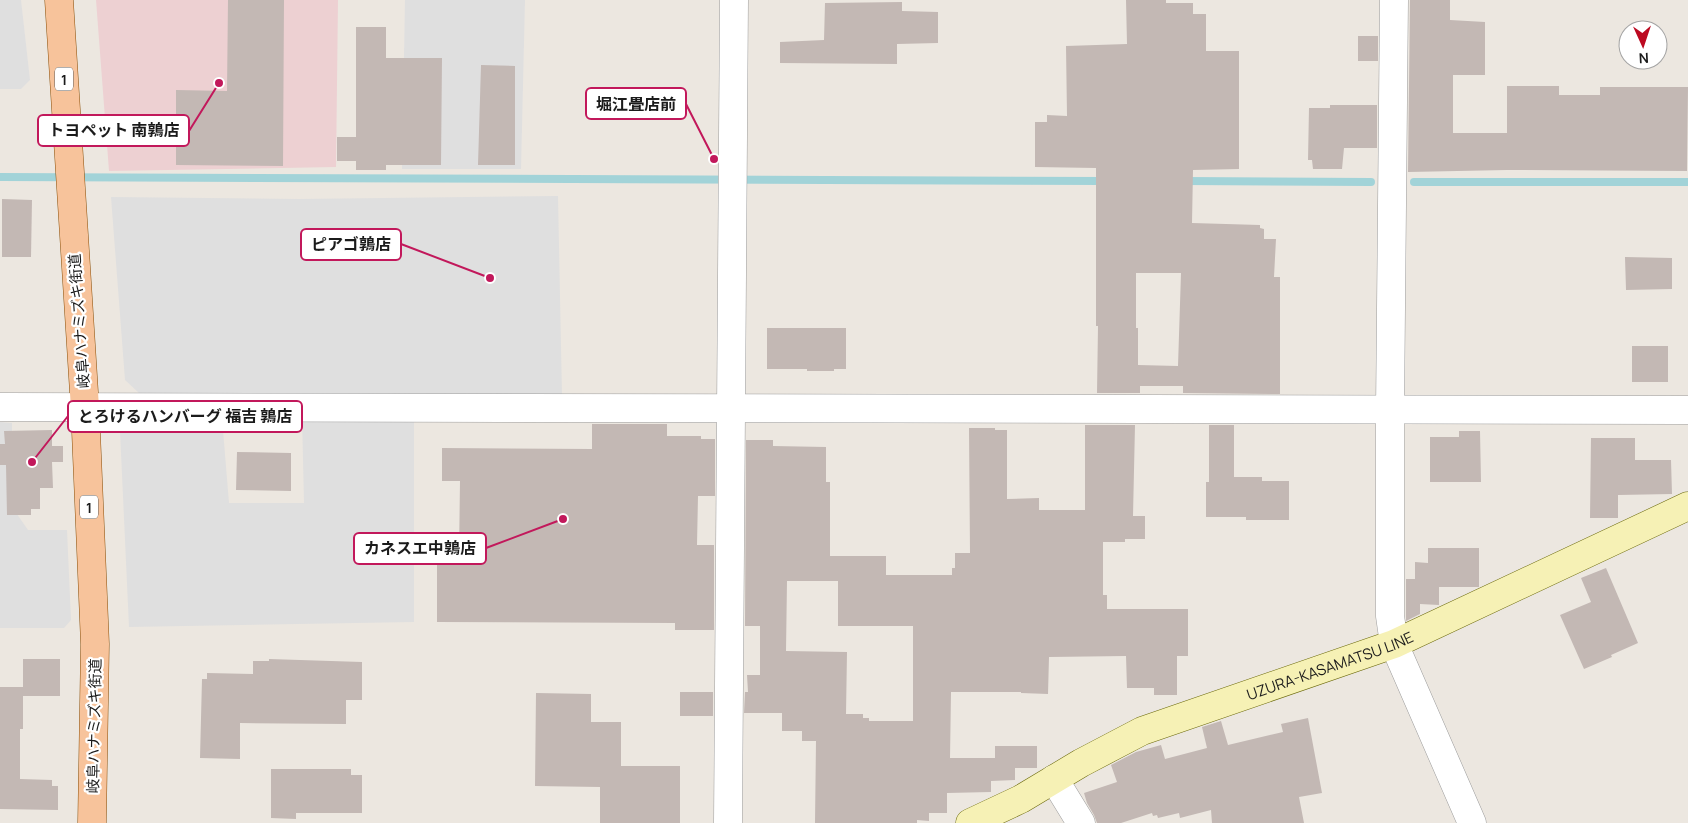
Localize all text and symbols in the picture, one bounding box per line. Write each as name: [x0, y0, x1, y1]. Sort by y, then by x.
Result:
north arrow: [1618, 20, 1668, 70]
text: N: [1638, 49, 1649, 68]
road number: 1: [55, 68, 73, 90]
callout: 堀江畳店前: [586, 88, 686, 119]
text: 堀江畳店前: [596, 93, 676, 115]
callout: トヨペット 南鶉店: [38, 115, 189, 146]
text: トヨペット 南鶉店: [48, 119, 180, 141]
callout: ピアゴ鶉店: [301, 229, 401, 260]
text: ピアゴ鶉店: [311, 233, 391, 255]
street label: 岐阜ハナミズキ街道: [64, 253, 94, 389]
callout: とろけるハンバーグ 福吉 鶉店: [68, 401, 302, 432]
text: とろけるハンバーグ 福吉 鶉店: [78, 405, 292, 427]
road number: 1: [80, 496, 98, 518]
callout: カネスエ中鶉店: [354, 533, 486, 564]
text: カネスエ中鶉店: [364, 537, 476, 559]
street label: UZURA-KASAMATSU LINE: [1244, 626, 1416, 705]
street label: 岐阜ハナミズキ街道: [82, 658, 106, 794]

